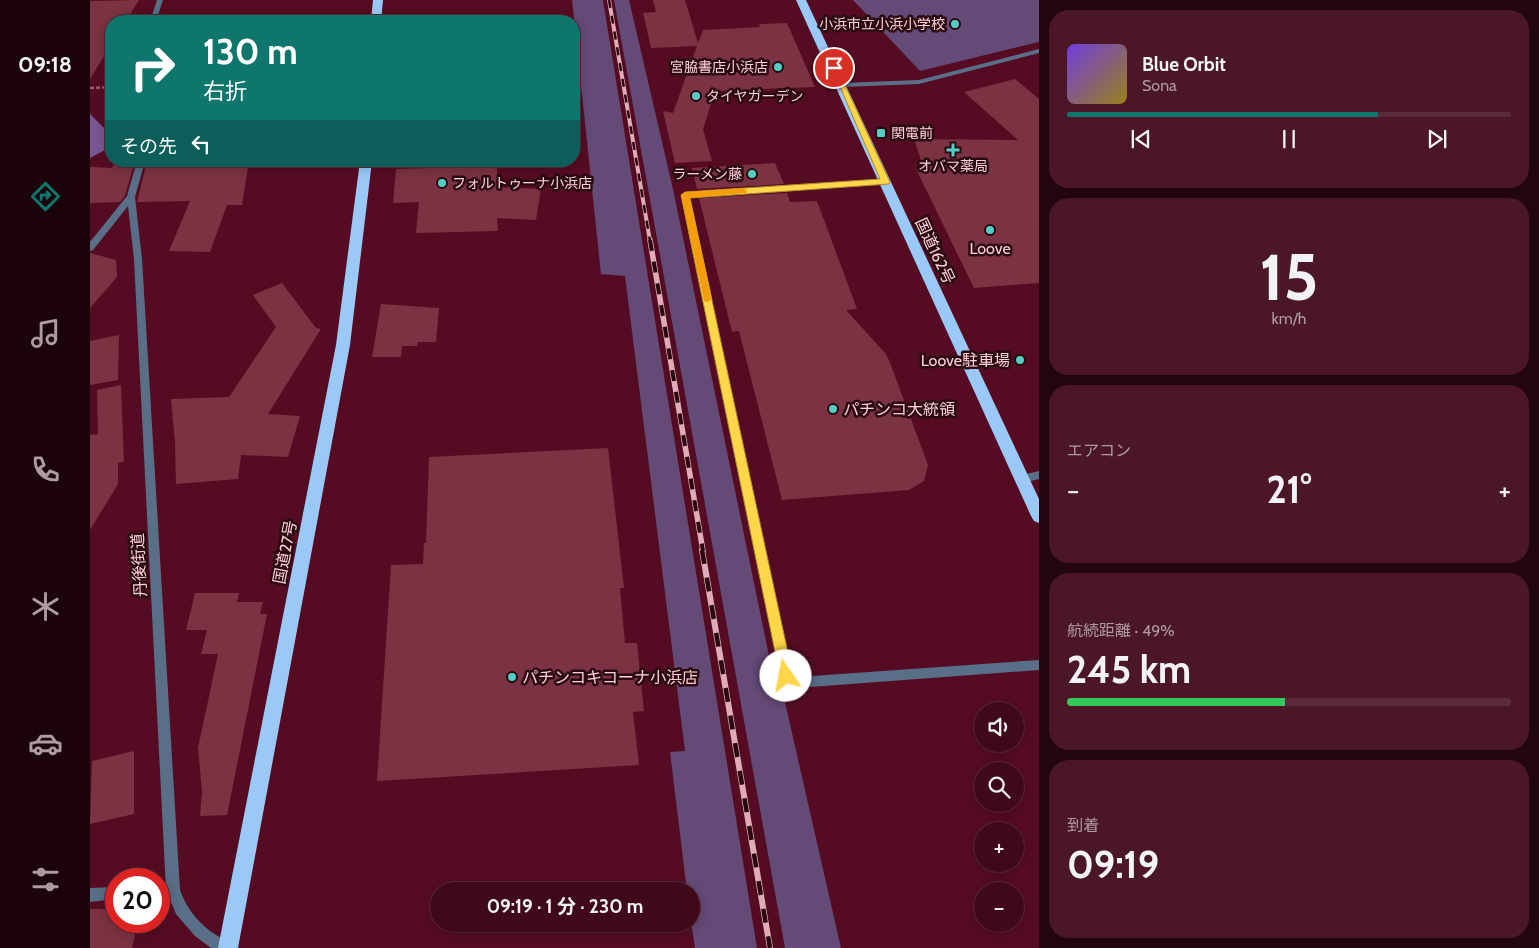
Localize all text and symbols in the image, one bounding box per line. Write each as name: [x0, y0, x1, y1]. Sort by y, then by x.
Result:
place label: 小浜市立小浜小学校: [819, 15, 945, 33]
marker: 小浜市立小浜小学校: [949, 18, 961, 30]
text: 130 m: [203, 30, 298, 73]
icon: right: [120, 35, 185, 100]
pin: [813, 47, 855, 89]
text: 09:18: [18, 51, 72, 78]
text: Blue Orbit: [1142, 53, 1226, 76]
icon: arrive: [820, 54, 848, 82]
place label: 宮脇書店小浜店: [670, 58, 768, 76]
marker: 宮脇書店小浜店: [772, 61, 784, 73]
text: Sona: [1142, 76, 1177, 95]
text: 右折: [203, 78, 247, 105]
place label: タイヤガーデン: [706, 87, 804, 105]
marker: タイヤガーデン: [690, 90, 702, 102]
place label: 関電前: [891, 124, 933, 142]
icon: previous: [1127, 125, 1155, 153]
icon: pause: [1275, 125, 1303, 153]
icon: next: [1423, 125, 1451, 153]
marker: 関電前: [875, 127, 887, 139]
icon: left: [187, 130, 215, 158]
text: その先: [120, 135, 177, 158]
marker: オバマ薬局: [947, 144, 959, 156]
place label: オバマ薬局: [918, 157, 988, 175]
place label: ラーメン藤: [673, 165, 742, 183]
marker: ラーメン藤: [746, 168, 758, 180]
place label: フォルトゥーナ小浜店: [452, 174, 592, 192]
marker: フォルトゥーナ小浜店: [436, 177, 448, 189]
icon: directions: [28, 179, 63, 214]
street label: 国道162号: [911, 215, 959, 287]
marker: Loove: [984, 224, 996, 236]
text: 15: [1260, 237, 1318, 316]
place label: Loove: [969, 239, 1011, 258]
text: km/h: [1271, 309, 1307, 328]
icon: music: [28, 316, 63, 351]
place label: Loove駐車場: [921, 351, 1010, 370]
marker: Loove駐車場: [1014, 354, 1026, 366]
place label: パチンコ大統領: [843, 400, 955, 419]
marker: パチンコ大統領: [827, 403, 839, 415]
text: エアコン: [1067, 441, 1131, 460]
icon: phone: [28, 452, 63, 487]
text: 21°: [1266, 466, 1312, 513]
text: −: [1067, 473, 1079, 507]
text: +: [1499, 473, 1511, 507]
street label: 国道27号: [270, 519, 300, 585]
street label: 丹後街道: [128, 533, 150, 597]
icon: climate: [28, 589, 63, 624]
text: 航続距離 · 49%: [1067, 621, 1175, 640]
text: 245 km: [1067, 646, 1191, 693]
position arrow: [759, 649, 811, 701]
place label: パチンコキコーナ小浜店: [522, 668, 698, 687]
marker: パチンコキコーナ小浜店: [506, 671, 518, 683]
map controls: [974, 702, 1024, 932]
button: sound: [974, 702, 1024, 752]
icon: car: [28, 726, 63, 761]
button: search: [974, 762, 1024, 812]
text: 到着: [1067, 816, 1099, 835]
button: +: [974, 822, 1024, 872]
text: 09:19: [1067, 841, 1159, 888]
icon: filters: [28, 862, 63, 897]
speed limit sign: 20: [105, 868, 170, 933]
button: −: [974, 882, 1024, 932]
text: 09:19 · 1 分 · 230 m: [487, 895, 643, 918]

